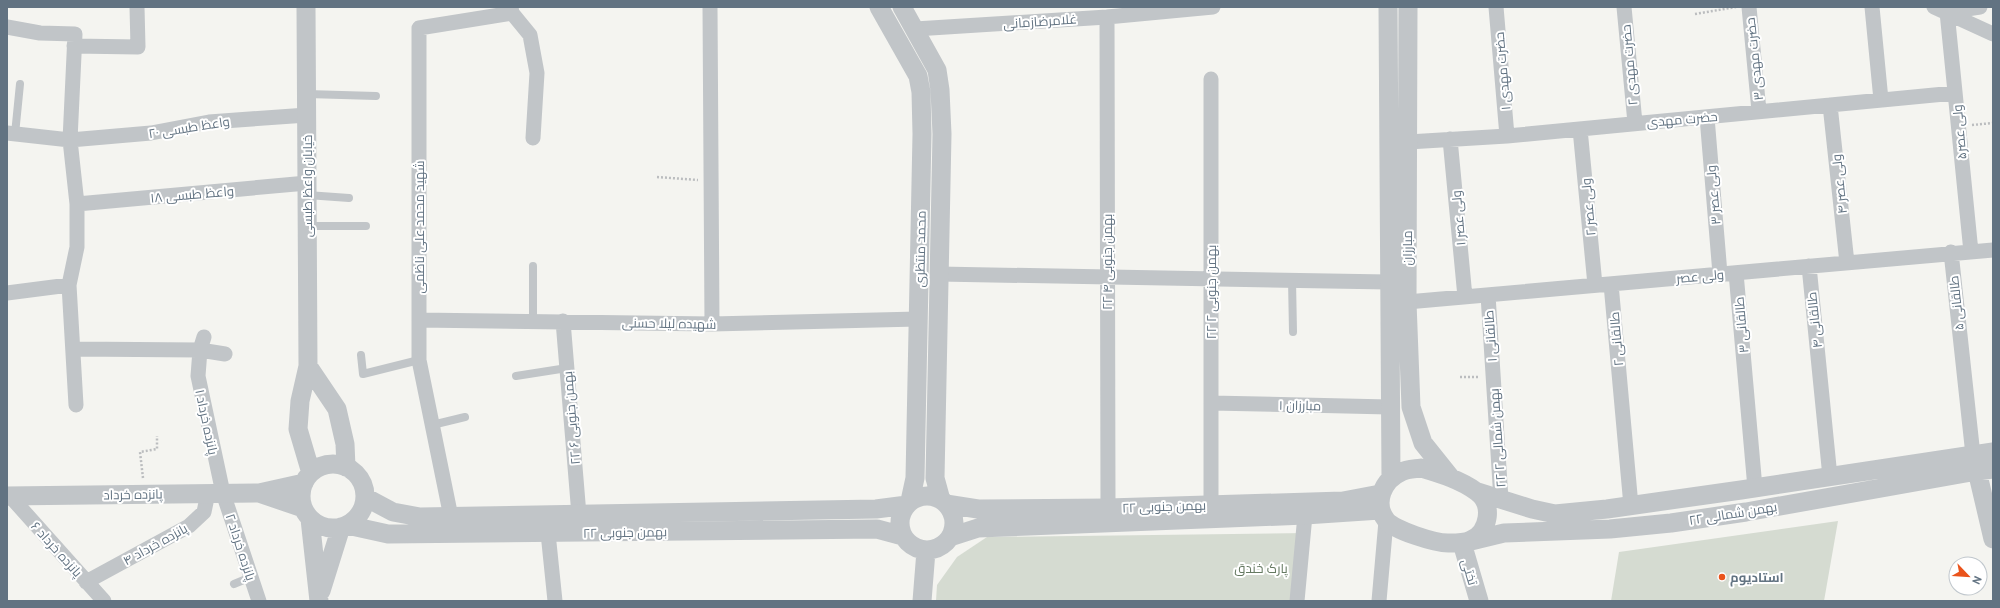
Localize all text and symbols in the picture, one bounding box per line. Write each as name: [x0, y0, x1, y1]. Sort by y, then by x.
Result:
street label: غلامرضازمانی: [1003, 10, 1077, 33]
street label: حضرت مهدی ۳: [1742, 17, 1767, 101]
street label: حضرت مهدی ۲: [1617, 24, 1642, 106]
street label: حضرت مهدی ۱: [1491, 31, 1514, 111]
street label: ولی عصر۵: [1949, 104, 1970, 160]
street label: حضرت مهدی: [1646, 108, 1718, 131]
street label: واعظ طبسی ۲۰: [147, 113, 231, 142]
street label: خیابان واعظ طبسی: [299, 135, 316, 237]
street label: ولی عصر ۴: [1828, 153, 1851, 215]
street label: شهید محمد علی ناظمی: [411, 161, 428, 293]
street label: ولی عصر ۳: [1702, 164, 1725, 226]
street label: ولی عصر ۲: [1577, 177, 1600, 237]
street label: واعظ طبسی ۱۸: [150, 182, 235, 207]
street label: ولی عصر ۱: [1448, 190, 1469, 246]
street label: محمد منتظری: [911, 211, 930, 287]
street label: ۲۲ بهمن جنوبی ۴: [1099, 214, 1116, 310]
street label: مبارزان: [1399, 231, 1416, 266]
street label: ۲۲ بهمن جنوبی ۲: [1203, 245, 1220, 339]
street label: ولی عصر: [1674, 266, 1725, 287]
street label: طالقانی ۵: [1945, 275, 1968, 331]
street label: طالقانی ۴: [1803, 291, 1826, 349]
street label: طالقانی ۳: [1731, 296, 1752, 354]
street label: طالقانی ۱: [1480, 310, 1501, 362]
street label: طالقانی ۲: [1606, 311, 1627, 367]
street label: شهیده لیلا حسنی: [622, 314, 716, 333]
street label: ۲۲ بهمن جنوبی ۶: [559, 371, 584, 465]
street label: پانزده خرداد ۱: [190, 388, 222, 457]
street label: ۲۲ بهمن شمالی ۲: [1486, 388, 1509, 488]
street label: مبارزان ۱: [1279, 397, 1321, 414]
street label: پانزده خرداد: [103, 485, 163, 505]
street label: ۲۲ بهمن جنوبی: [1122, 497, 1206, 516]
street label: ۲۲ بهمن شمالی: [1688, 498, 1778, 529]
street label: پانزده خرداد ۲: [221, 511, 260, 584]
street label: پانزده خرداد ۶: [27, 518, 86, 582]
street label: پانزده خرداد ۴: [120, 519, 191, 570]
street label: ۲۲ بهمن جنوبی: [583, 523, 667, 542]
north arrow: [1948, 556, 1988, 596]
street label: تختی: [1458, 557, 1482, 588]
park label: پارک خندق: [1234, 560, 1288, 578]
place label: استادیوم: [1730, 569, 1784, 587]
marker: استادیوم: [1717, 572, 1727, 582]
text: N: [1969, 574, 1985, 586]

